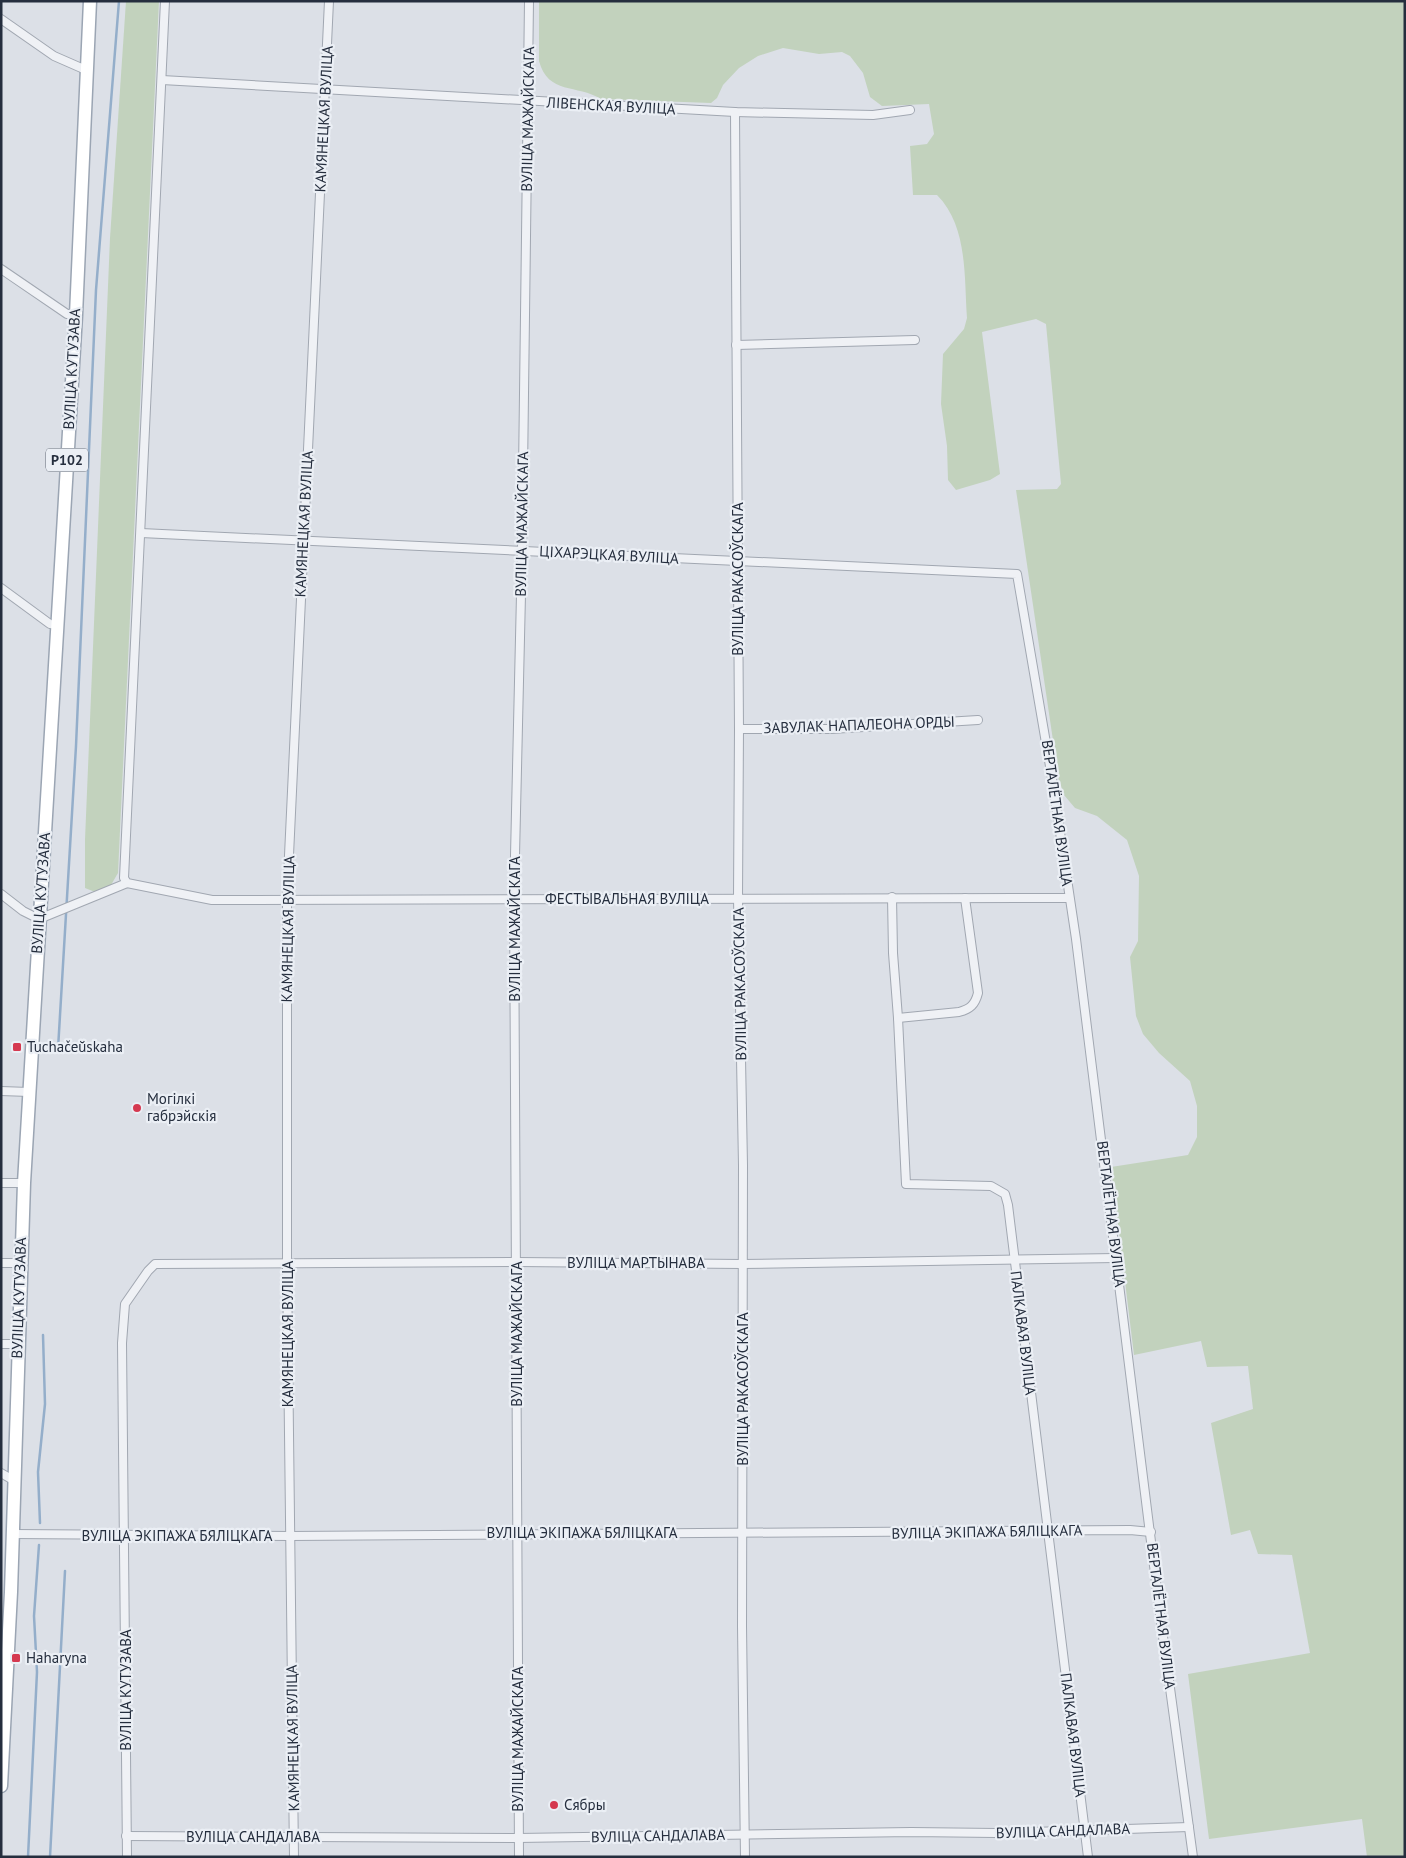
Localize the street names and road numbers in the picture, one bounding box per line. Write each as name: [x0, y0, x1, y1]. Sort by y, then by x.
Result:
street label: КАМЯНЕЦКАЯ ВУЛІЦА: [310, 45, 337, 193]
street label: ВУЛІЦА МАЖАЙСКАГА: [517, 46, 538, 192]
street label: ЛІВЕНСКАЯ ВУЛІЦА: [545, 93, 676, 118]
street label: ВУЛІЦА КУТУЗАВА: [59, 308, 84, 430]
road number: Р102: [46, 448, 88, 472]
street label: КАМЯНЕЦКАЯ ВУЛІЦА: [290, 450, 317, 598]
street label: ВУЛІЦА МАЖАЙСКАГА: [511, 451, 532, 597]
street label: ВУЛІЦА РАКАСОЎСКАГА: [728, 502, 747, 656]
street label: ЦІХАРЭЦКАЯ ВУЛІЦА: [539, 541, 679, 568]
street label: ЗАВУЛАК НАПАЛЕОНА ОРДЫ: [763, 712, 955, 737]
street label: ВЕРТАЛЁТНАЯ ВУЛІЦА: [1038, 739, 1077, 887]
street label: ВУЛІЦА КУТУЗАВА: [27, 832, 54, 954]
street label: КАМЯНЕЦКАЯ ВУЛІЦА: [277, 855, 298, 1002]
street label: ВУЛІЦА МАЖАЙСКАГА: [505, 856, 524, 1002]
street label: ФЕСТЫВАЛЬНАЯ ВУЛІЦА: [545, 889, 709, 908]
street label: ВУЛІЦА РАКАСОЎСКАГА: [729, 907, 750, 1061]
street label: ВЕРТАЛЁТНАЯ ВУЛІЦА: [1093, 1140, 1130, 1289]
street label: ВУЛІЦА КУТУЗАВА: [7, 1237, 30, 1359]
street label: ВУЛІЦА МАРТЫНАВА: [567, 1253, 705, 1272]
street label: КАМЯНЕЦКАЯ ВУЛІЦА: [278, 1260, 297, 1407]
street label: ВУЛІЦА МАЖАЙСКАГА: [507, 1261, 526, 1407]
street label: ПАЛКАВАЯ ВУЛІЦА: [1006, 1270, 1041, 1397]
street label: ВУЛІЦА РАКАСОЎСКАГА: [733, 1312, 752, 1466]
street label: ВУЛІЦА ЭКІПАЖА БЯЛІЦКАГА: [891, 1520, 1083, 1543]
street label: ВУЛІЦА ЭКІПАЖА БЯЛІЦКАГА: [486, 1523, 678, 1542]
street label: ВУЛІЦА ЭКІПАЖА БЯЛІЦКАГА: [81, 1526, 273, 1545]
street label: ВЕРТАЛЁТНАЯ ВУЛІЦА: [1143, 1542, 1180, 1691]
street label: ВУЛІЦА КУТУЗАВА: [116, 1629, 135, 1751]
street label: КАМЯНЕЦКАЯ ВУЛІЦА: [282, 1664, 303, 1811]
street label: ВУЛІЦА МАЖАЙСКАГА: [508, 1666, 527, 1812]
street label: ПАЛКАВАЯ ВУЛІЦА: [1056, 1672, 1091, 1799]
street label: ВУЛІЦА САНДАЛАВА: [996, 1819, 1131, 1842]
street label: ВУЛІЦА САНДАЛАВА: [591, 1825, 725, 1846]
street label: ВУЛІЦА САНДАЛАВА: [186, 1827, 320, 1846]

